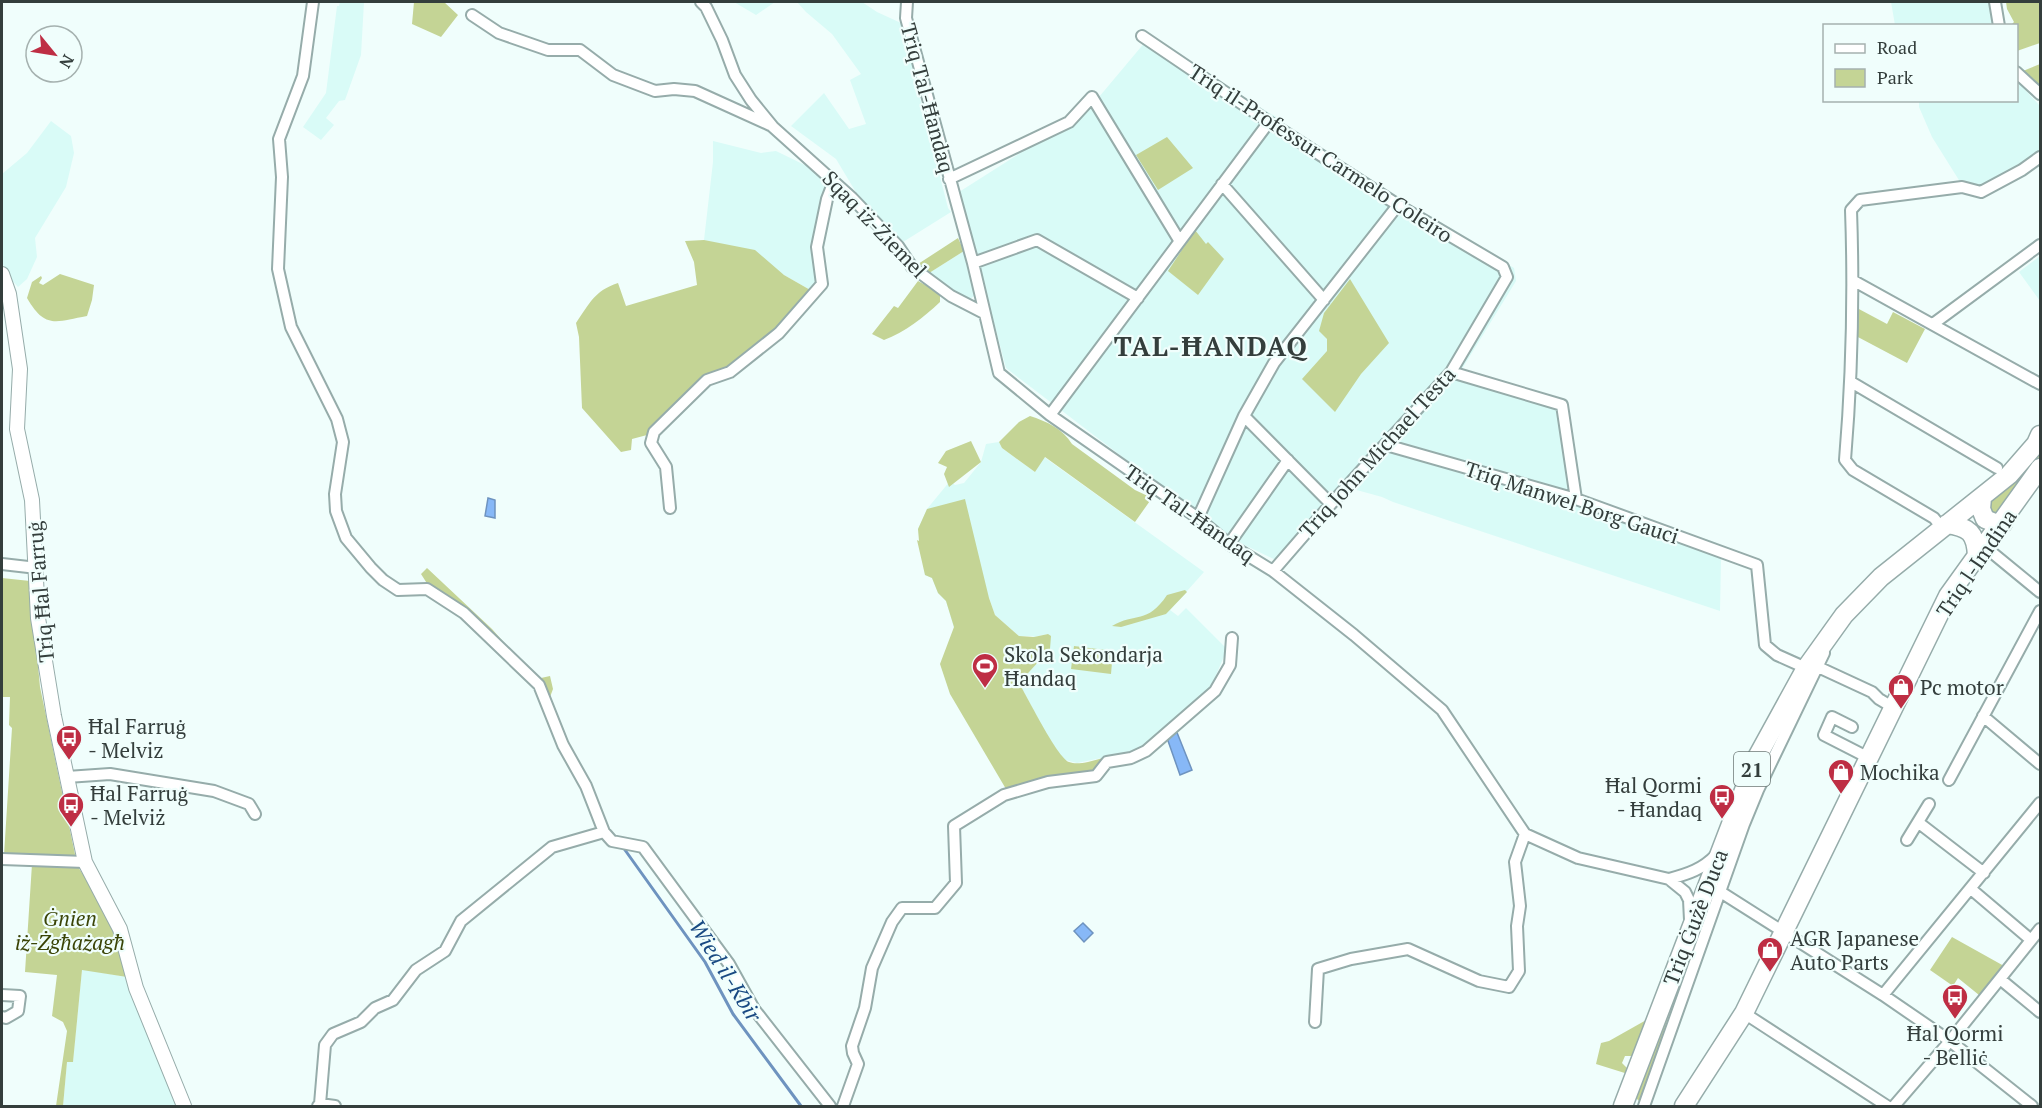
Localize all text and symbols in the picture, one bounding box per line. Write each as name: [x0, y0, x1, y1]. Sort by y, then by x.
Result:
street label: Triq Tal-Ħandaq: [895, 20, 962, 176]
north arrow: [24, 24, 84, 84]
legend: [1823, 24, 2018, 102]
text: Road: [1877, 35, 1917, 59]
text: N: [54, 51, 80, 72]
street label: Triq il-Professur Carmelo Coleiro: [1184, 57, 1458, 249]
text: Park: [1877, 65, 1914, 89]
street label: Sqaq iż-Żiemel: [817, 164, 933, 284]
district label: TAL-ĦANDAQ: [1114, 328, 1308, 364]
street label: Triq John Michael Testa: [1293, 360, 1462, 543]
street label: Triq Manwel Borg Gauci: [1461, 454, 1683, 550]
street label: Triq Tal-Ħandaq: [1119, 457, 1261, 569]
street label: Triq l-Imdina: [1929, 503, 2023, 623]
street label: Triq Ħal Farruġ: [20, 520, 60, 664]
place label: Skola Sekondarja Ħandaq: [1004, 640, 1163, 692]
sports icon: Skola Sekondarja Ħandaq: [970, 651, 1000, 689]
shop icon: Pc motor: [1886, 672, 1916, 710]
place label: Pc motor: [1920, 673, 2004, 701]
place label: Ħal Farruġ - Melviz: [88, 712, 187, 764]
bus stop icon: Ħal Farruġ - Melviz: [54, 723, 84, 761]
road number: 21: [1734, 752, 1770, 786]
shop icon: Mochika: [1826, 757, 1856, 795]
place label: Mochika: [1860, 758, 1940, 786]
place label: Ħal Qormi - Ħandaq: [1605, 771, 1702, 823]
place label: Ħal Farruġ - Melviż: [90, 779, 189, 831]
bus stop icon: Ħal Qormi - Ħandaq: [1707, 782, 1737, 820]
bus stop icon: Ħal Farruġ - Melviż: [56, 790, 86, 828]
street label: Triq Ġużè Duca: [1656, 845, 1734, 989]
park label: Ġnien iż-Żgħażagħ: [15, 904, 125, 956]
water label: Wied il-Kbir: [683, 913, 770, 1028]
place label: AGR Japanese Auto Parts: [1790, 924, 1919, 976]
shop icon: AGR Japanese Auto Parts: [1755, 935, 1785, 973]
bus stop icon: Ħal Qormi - Belliċ: [1940, 982, 1970, 1020]
place label: Ħal Qormi - Belliċ: [1907, 1019, 2003, 1071]

